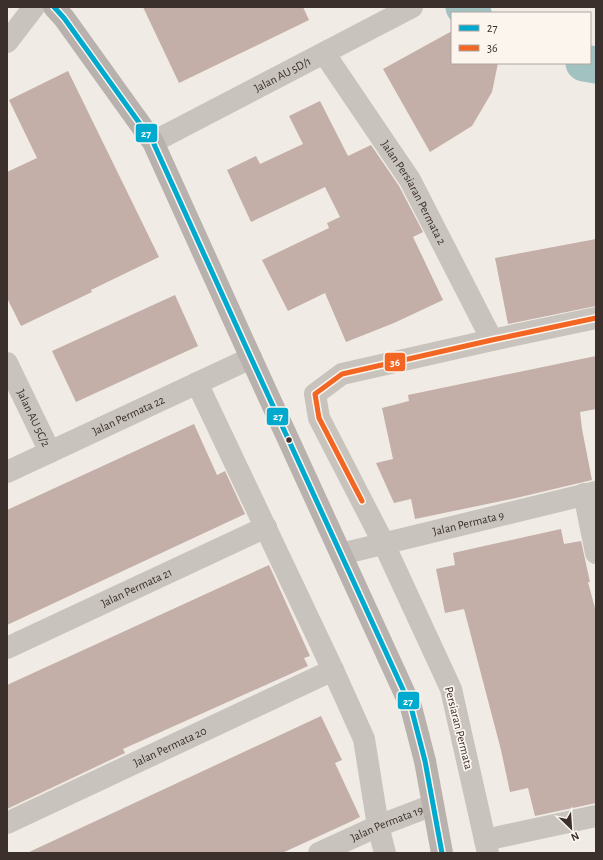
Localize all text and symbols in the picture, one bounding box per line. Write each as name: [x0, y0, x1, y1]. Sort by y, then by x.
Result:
legend: [451, 12, 591, 64]
text: 27: [487, 22, 497, 34]
text: 36: [487, 42, 498, 54]
street label: Jalan AU 5D/1: [252, 55, 313, 94]
line badge: 27: [135, 123, 158, 143]
text: 27: [141, 128, 151, 139]
street label: Jalan Persiaran Permata 2: [379, 138, 448, 247]
line badge: 36: [384, 352, 406, 372]
text: 36: [390, 357, 400, 368]
street label: Jalan AU 5C/2: [15, 387, 53, 449]
street label: Jalan Permata 22: [90, 393, 167, 437]
line badge: 27: [266, 407, 289, 426]
text: 27: [273, 411, 283, 422]
unlabelled marker: [284, 435, 294, 445]
street label: Jalan Permata 9: [431, 509, 506, 538]
street label: Jalan Permata 21: [99, 566, 174, 609]
street label: Persiaran Permata: [443, 685, 475, 771]
line badge: 27: [397, 691, 420, 710]
text: 27: [403, 696, 413, 707]
street label: Jalan Permata 20: [132, 724, 208, 769]
street label: Jalan Permata 19: [349, 803, 425, 844]
north arrow: [551, 808, 591, 848]
text: N: [569, 830, 581, 843]

